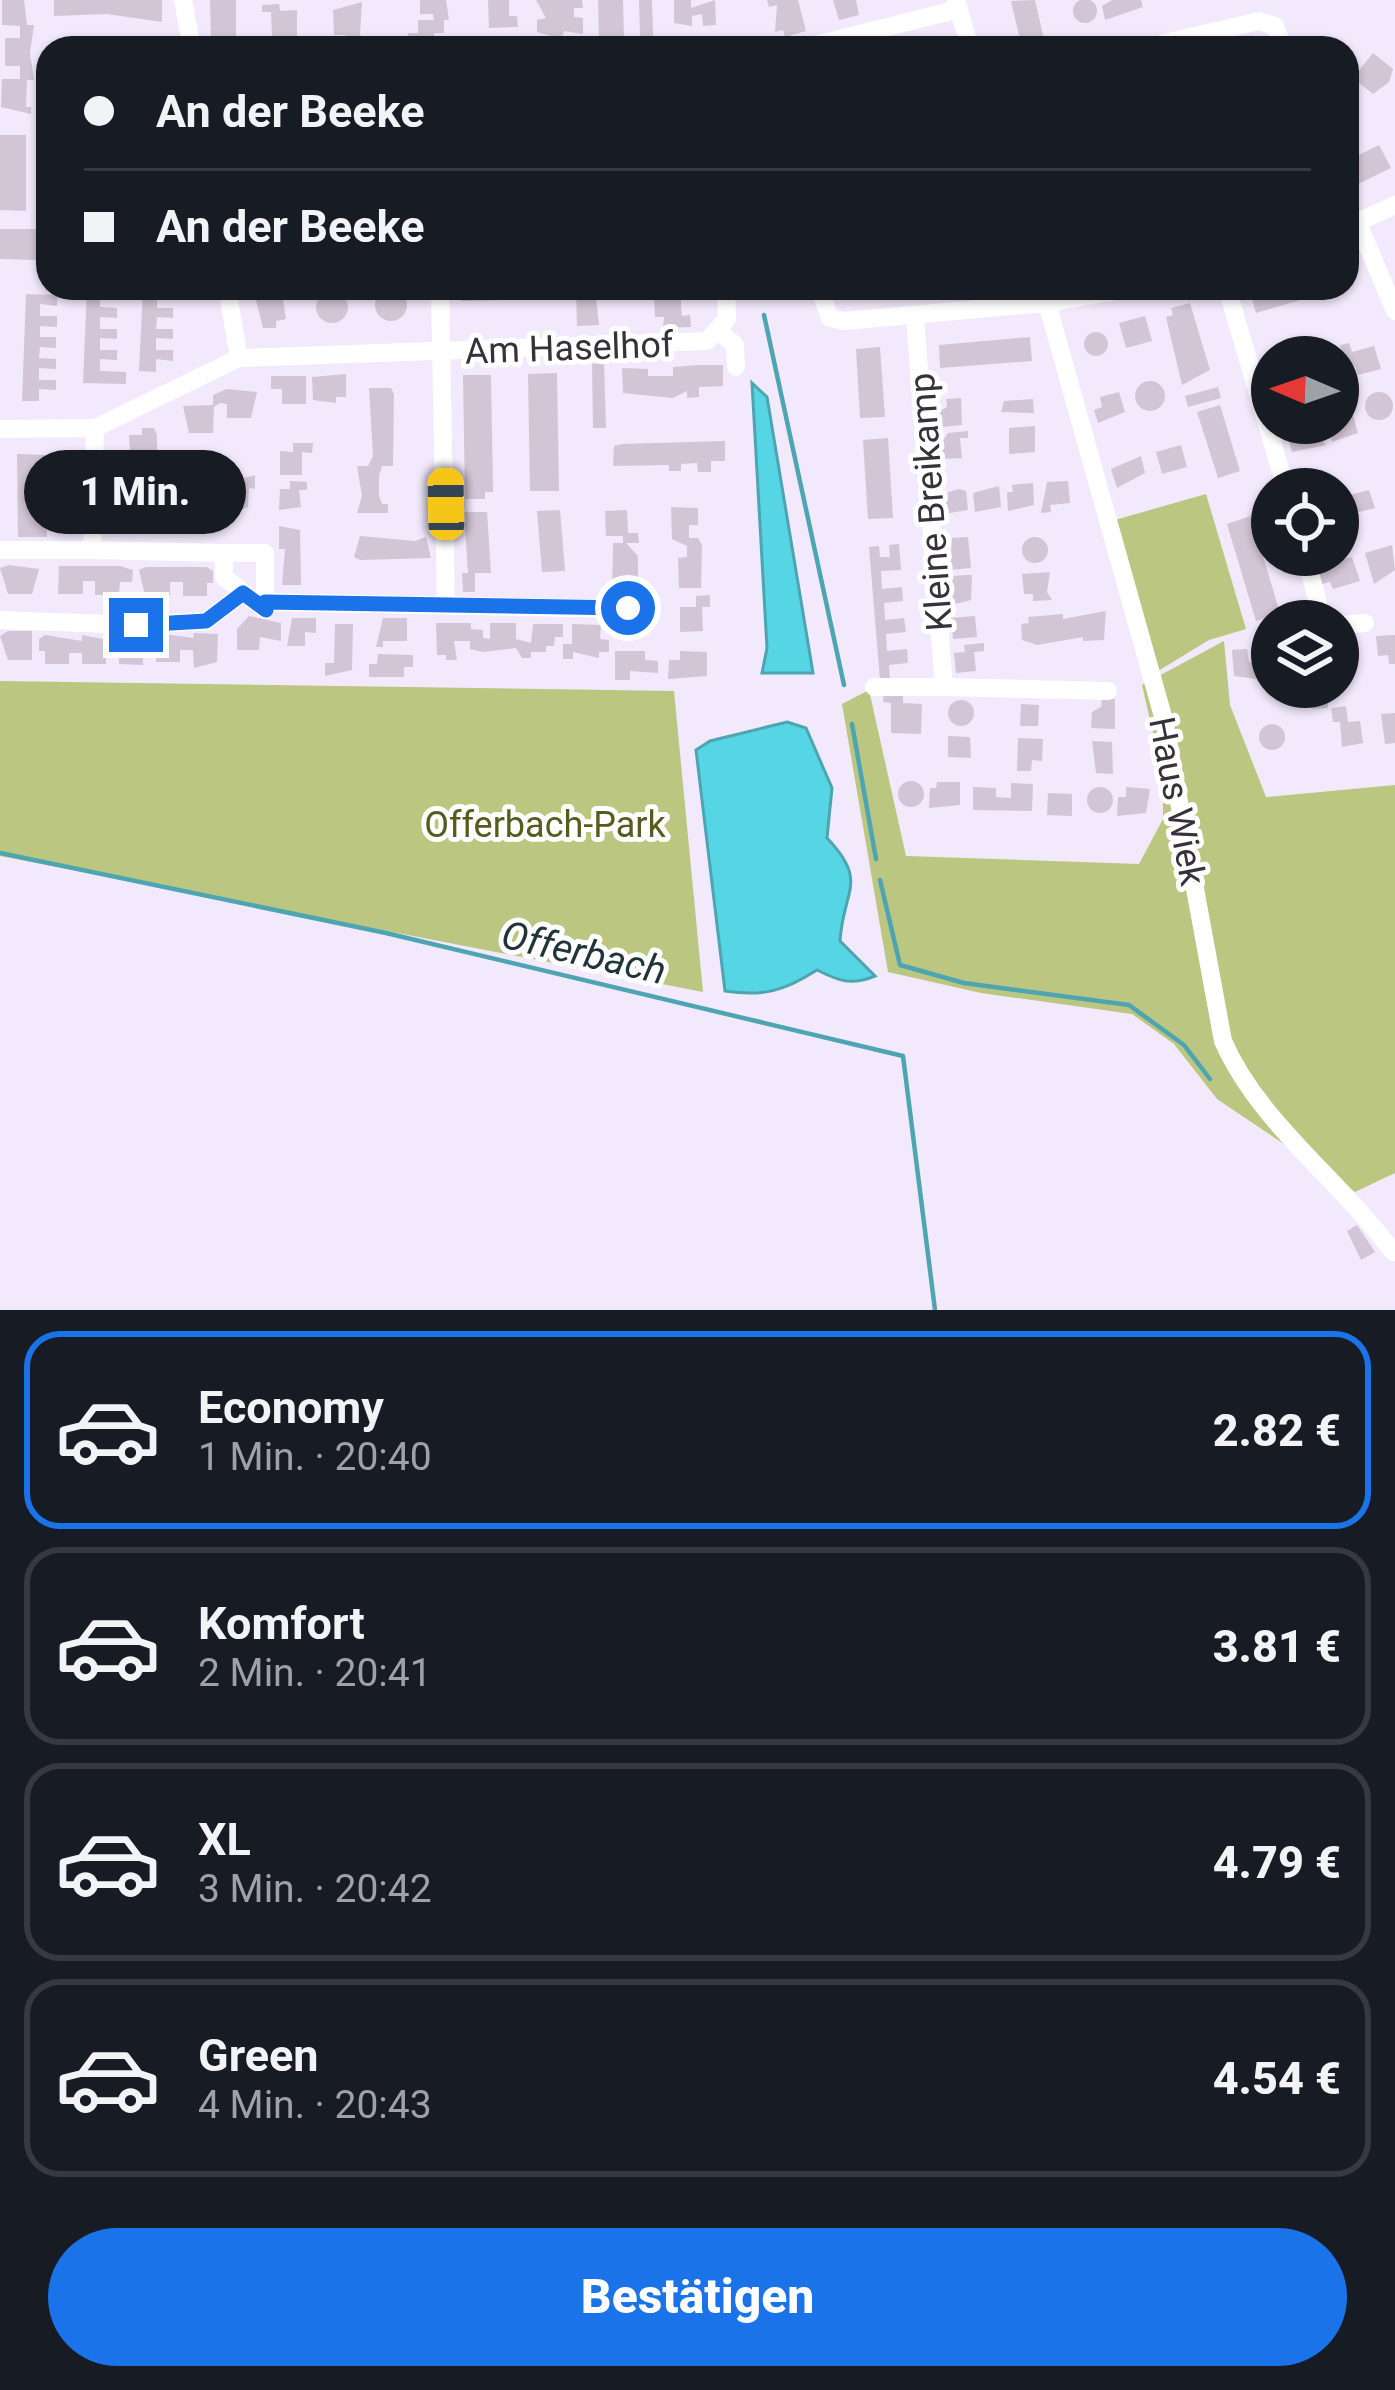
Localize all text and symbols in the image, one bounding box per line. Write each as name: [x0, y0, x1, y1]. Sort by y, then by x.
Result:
text: An der Beeke: [156, 85, 424, 138]
text: An der Beeke: [156, 200, 424, 253]
street label: Am Haselhof: [464, 323, 674, 373]
north arrow: [1251, 336, 1359, 444]
map controls: [1251, 336, 1359, 708]
street label: Kleine Breikamp: [901, 371, 961, 633]
callout: 1 Min.: [25, 451, 247, 535]
car: [427, 468, 465, 540]
button: locate: [1251, 468, 1359, 576]
text: 1 Min.: [80, 469, 190, 515]
route start: [601, 581, 655, 635]
route end: [109, 598, 163, 652]
button: layers: [1251, 600, 1359, 708]
street label: Haus Wiek: [1140, 713, 1214, 890]
park label: Offerbach-Park: [424, 804, 667, 846]
water label: Offerbach: [497, 912, 670, 994]
icon: car: [54, 1376, 162, 1484]
text: Economy: [198, 1381, 384, 1434]
text: 2.82 €: [1213, 1404, 1341, 1457]
text: 1 Min. · 20:40: [198, 1434, 432, 1480]
icon: car: [54, 1592, 162, 1700]
text: Komfort: [198, 1597, 365, 1650]
text: 3.81 €: [1213, 1620, 1341, 1673]
text: 2 Min. · 20:41: [198, 1650, 432, 1696]
icon: car: [54, 1808, 162, 1916]
text: XL: [198, 1813, 251, 1866]
text: 4.79 €: [1213, 1836, 1341, 1889]
text: 3 Min. · 20:42: [198, 1866, 432, 1912]
icon: car: [54, 2024, 162, 2132]
text: Green: [198, 2029, 319, 2082]
text: 4.54 €: [1213, 2052, 1341, 2105]
text: 4 Min. · 20:43: [198, 2082, 432, 2128]
button: Bestätigen: [48, 2228, 1347, 2366]

